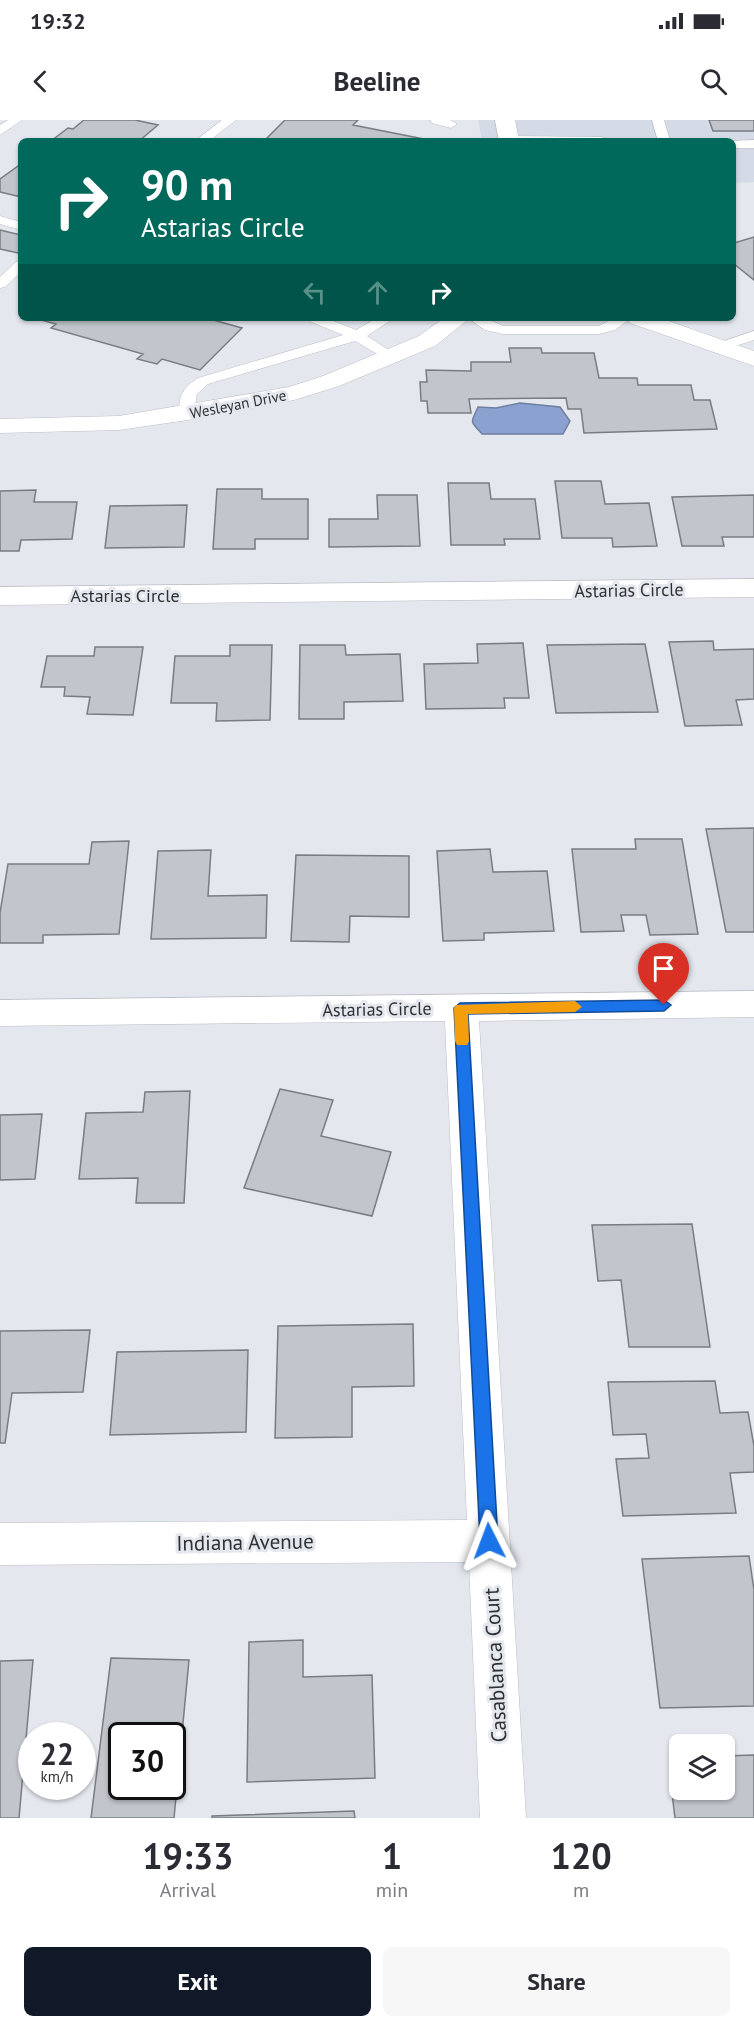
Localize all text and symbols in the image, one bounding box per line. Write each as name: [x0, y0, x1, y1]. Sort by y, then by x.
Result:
text: 19:32: [30, 7, 86, 35]
text: Beeline: [334, 64, 420, 98]
icon: back: [24, 65, 57, 98]
icon: search: [697, 65, 730, 98]
text: 90 m: [141, 157, 233, 212]
icon: right: [42, 162, 120, 240]
text: Astarias Circle: [141, 210, 305, 244]
icon: left: [298, 276, 331, 309]
icon: ahead: [361, 276, 394, 309]
icon: right: [424, 276, 457, 309]
street label: Wesleyan Drive: [188, 385, 288, 423]
street label: Astarias Circle: [574, 578, 684, 602]
street label: Astarias Circle: [70, 584, 180, 607]
pin: [638, 943, 689, 1005]
icon: arrive: [647, 952, 680, 985]
street label: Astarias Circle: [322, 997, 432, 1021]
position arrow: [457, 1509, 521, 1573]
street label: Indiana Avenue: [176, 1527, 314, 1557]
street label: Casablanca Court: [477, 1587, 513, 1743]
speed limit sign: 30: [108, 1722, 186, 1800]
text: 22: [40, 1734, 74, 1773]
map controls: [669, 1734, 735, 1800]
button: layers: [669, 1734, 735, 1800]
text: km/h: [41, 1767, 73, 1786]
text: 19:33: [142, 1832, 234, 1879]
text: 1: [382, 1832, 402, 1879]
text: 120: [551, 1832, 612, 1879]
text: Arrival: [160, 1877, 216, 1903]
text: min: [376, 1877, 408, 1903]
text: m: [573, 1877, 589, 1903]
button: Exit: [24, 1947, 371, 2016]
button: Share: [383, 1947, 730, 2016]

